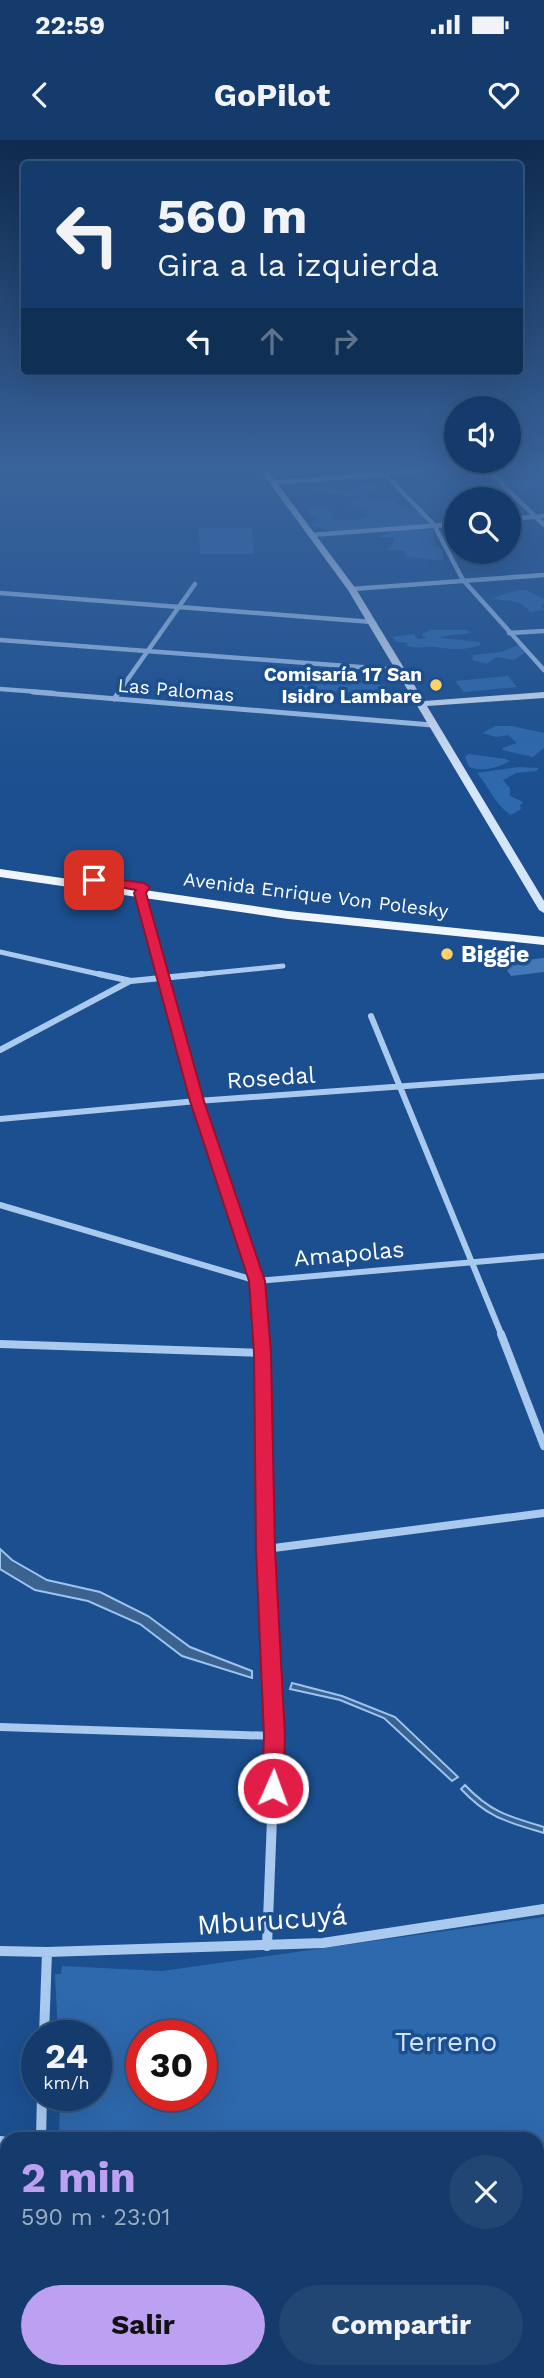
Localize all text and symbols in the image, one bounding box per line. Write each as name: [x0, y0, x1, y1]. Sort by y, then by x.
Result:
text: 22:59: [35, 10, 105, 40]
icon: back: [21, 76, 59, 114]
text: GoPilot: [214, 76, 330, 114]
icon: heart: [485, 76, 523, 114]
text: 560 m: [157, 187, 307, 245]
icon: left: [42, 189, 133, 280]
text: Gira a la izquierda: [157, 246, 439, 284]
icon: left: [180, 322, 218, 360]
icon: ahead: [253, 322, 291, 360]
icon: right: [326, 322, 364, 360]
map controls: [444, 396, 521, 564]
button: sound: [444, 396, 521, 473]
button: search: [444, 487, 521, 564]
place label: Comisaría 17 San Isidro Lambare: [264, 663, 422, 708]
street label: Las Palomas: [117, 673, 235, 707]
marker: Comisaría 17 San Isidro Lambare: [428, 677, 444, 693]
pin: [64, 850, 124, 910]
icon: arrive: [75, 861, 113, 899]
street label: Avenida Enrique Von Polesky: [182, 867, 450, 923]
place label: Biggie: [461, 941, 529, 968]
marker: Biggie: [439, 946, 455, 962]
street label: Rosedal: [226, 1061, 316, 1095]
street label: Amapolas: [293, 1236, 405, 1272]
position arrow: [236, 1751, 310, 1825]
street label: Mburucuyá: [196, 1898, 348, 1942]
speed limit sign: 30: [126, 2020, 217, 2111]
park label: Terreno: [395, 2025, 497, 2058]
text: 24: [45, 2035, 88, 2077]
text: km/h: [43, 2072, 90, 2093]
text: 2 min: [21, 2153, 136, 2202]
button: close: [449, 2155, 523, 2229]
text: 590 m · 23:01: [21, 2204, 170, 2231]
button: Salir: [21, 2285, 265, 2365]
button: Compartir: [279, 2285, 523, 2365]

